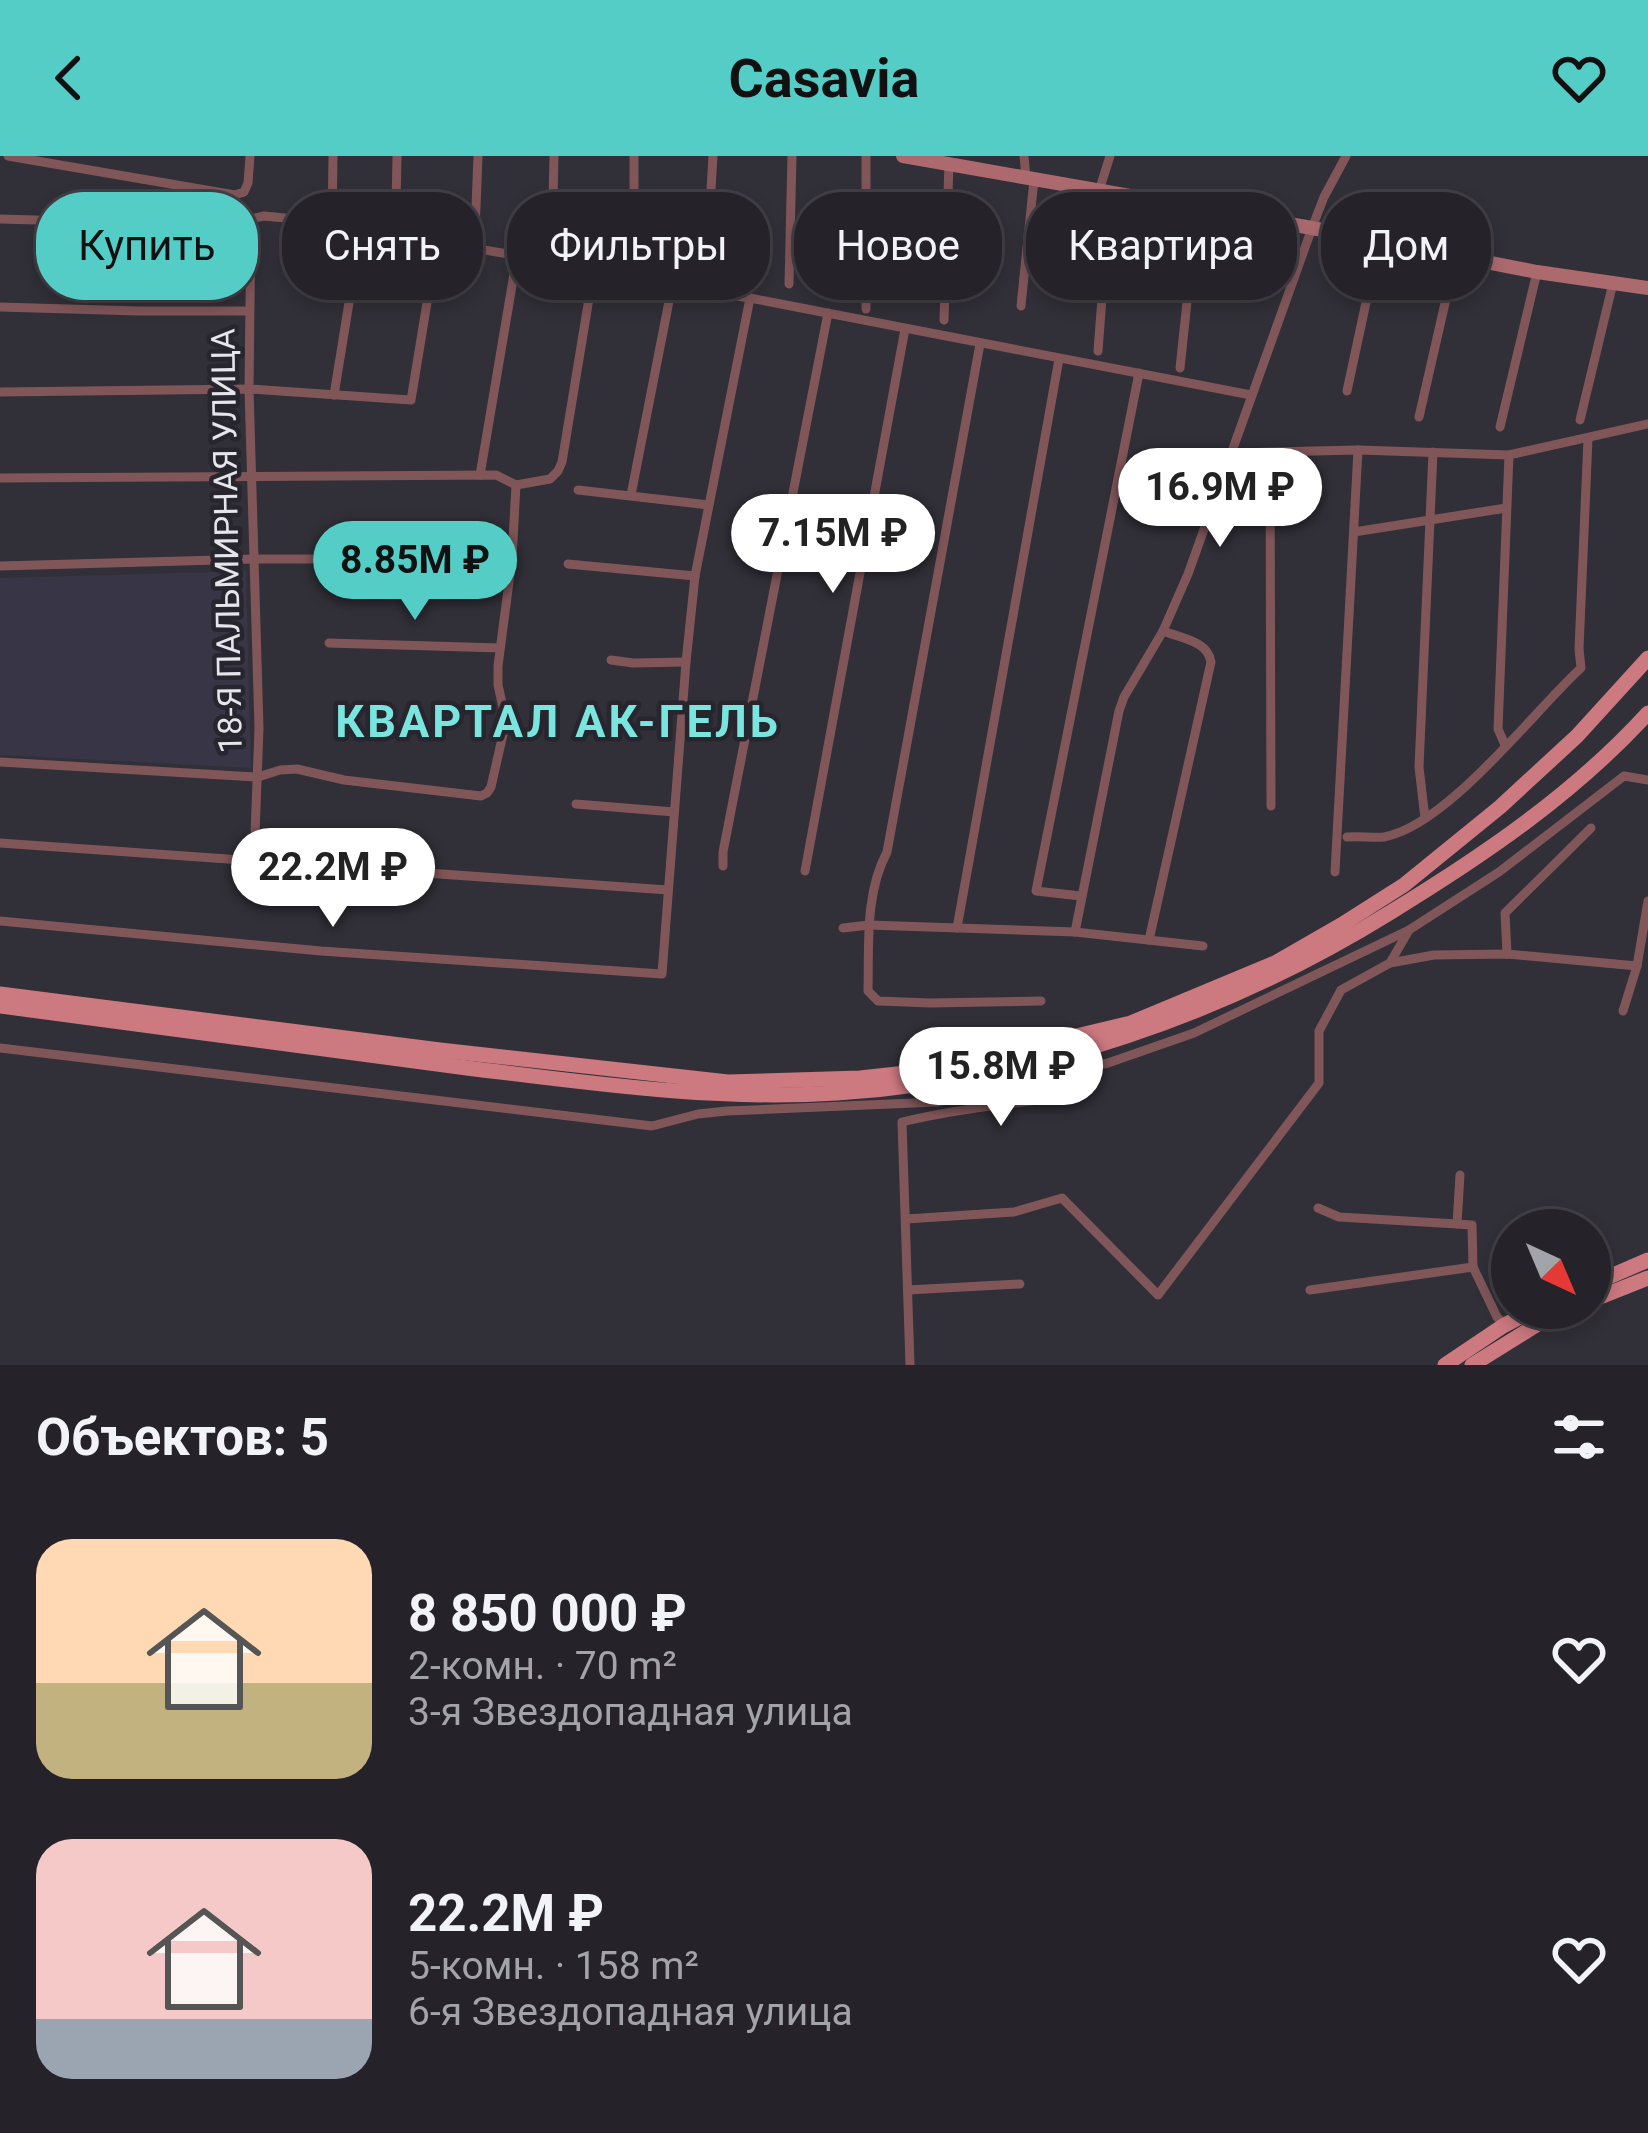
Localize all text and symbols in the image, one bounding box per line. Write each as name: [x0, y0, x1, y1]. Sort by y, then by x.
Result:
icon: back: [36, 45, 102, 111]
icon: heart: [1546, 45, 1612, 111]
text: Casavia: [728, 47, 920, 110]
chip: Купить: [36, 192, 258, 300]
chip: Снять: [282, 192, 483, 300]
chip: Фильтры: [507, 192, 770, 300]
chip: Новое: [794, 192, 1002, 300]
chip: Квартира: [1026, 192, 1297, 300]
chip: Дом: [1321, 192, 1491, 300]
street label: 18-Я ПАЛЬМИРНАЯ УЛИЦА: [203, 328, 250, 754]
pin: 16.9M ₽: [1109, 448, 1331, 550]
text: 16.9M ₽: [1145, 464, 1295, 510]
pin: 7.15M ₽: [722, 494, 944, 596]
text: 7.15M ₽: [758, 510, 908, 556]
pin: 8.85M ₽: [304, 521, 526, 623]
text: 8.85M ₽: [340, 537, 490, 583]
district label: КВАРТАЛ АК-ГЕЛЬ: [335, 695, 781, 748]
pin: 22.2M ₽: [222, 828, 444, 930]
text: 22.2M ₽: [258, 844, 408, 890]
pin: 15.8M ₽: [890, 1027, 1112, 1129]
text: 15.8M ₽: [926, 1043, 1076, 1089]
north arrow: [1491, 1209, 1611, 1329]
map controls: [1491, 1209, 1611, 1329]
icon: filters: [1546, 1404, 1612, 1470]
text: Объектов: 5: [36, 1408, 329, 1467]
text: 8 850 000 ₽: [408, 1584, 687, 1643]
icon: home: [132, 1587, 276, 1731]
icon: heart: [1546, 1626, 1612, 1692]
text: 2-комн. · 70 m²: [408, 1643, 677, 1689]
text: 3-я Звездопадная улица: [408, 1689, 853, 1735]
text: 22.2M ₽: [408, 1884, 604, 1943]
icon: home: [132, 1887, 276, 2031]
icon: heart: [1546, 1926, 1612, 1992]
text: 5-комн. · 158 m²: [408, 1943, 699, 1989]
text: 6-я Звездопадная улица: [408, 1989, 853, 2035]

